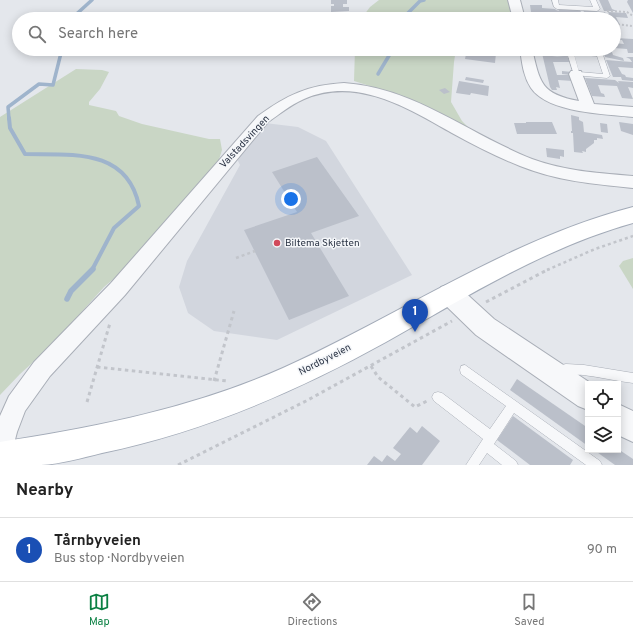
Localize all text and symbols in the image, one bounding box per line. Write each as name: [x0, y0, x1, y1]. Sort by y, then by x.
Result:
search box: [12, 12, 621, 56]
icon: search: [26, 23, 48, 45]
text: Search here: [58, 25, 138, 44]
street label: Valstadsvingen: [217, 113, 273, 171]
your location: [281, 189, 301, 209]
place label: Biltema Skjetten: [285, 237, 360, 250]
marker: Biltema Skjetten: [272, 238, 282, 248]
pin: 1: [402, 299, 428, 332]
street label: Nordbyveien: [297, 341, 353, 379]
map controls: [585, 381, 621, 453]
button: locate: [585, 381, 621, 417]
button: layers: [585, 417, 621, 453]
text: Nearby: [16, 480, 73, 502]
text: Tårnbyveien: [54, 532, 141, 551]
text: 1: [26, 542, 32, 558]
text: 90 m: [587, 542, 617, 558]
text: Bus stop · Nordbyveien: [54, 551, 185, 567]
tab: Map: [88, 591, 110, 629]
tab: Directions: [287, 591, 337, 629]
tab: Saved: [514, 591, 545, 629]

